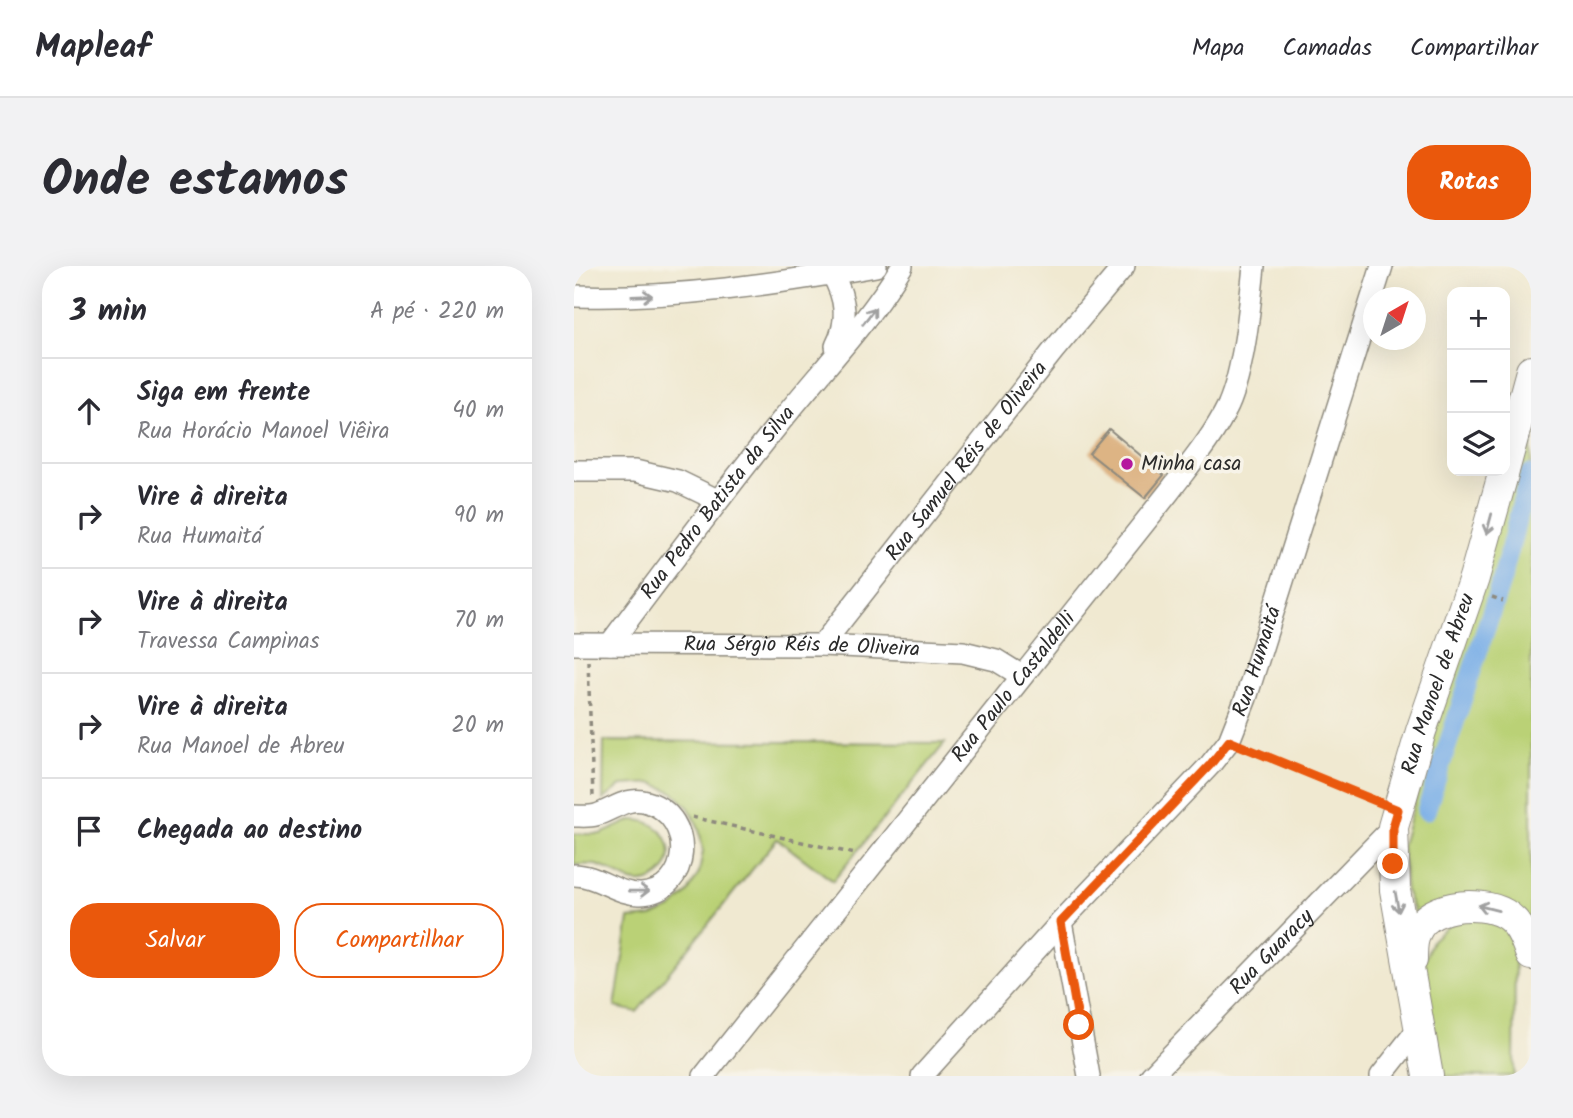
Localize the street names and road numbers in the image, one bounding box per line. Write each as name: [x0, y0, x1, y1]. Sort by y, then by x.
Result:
street label: Rua Samuel Réis de Oliveira: [877, 354, 1056, 568]
street label: Rua Pedro Batista da Silva: [632, 398, 804, 606]
street label: Rua Manoel de Abreu: [1393, 589, 1484, 779]
street label: Rua Humaitá: [1224, 600, 1291, 722]
street label: Rua Paulo Castaldelli: [943, 604, 1085, 770]
street label: Rua Sérgio Réis de Oliveira: [684, 628, 921, 666]
street label: Rua Guaracy: [1222, 901, 1322, 1003]

